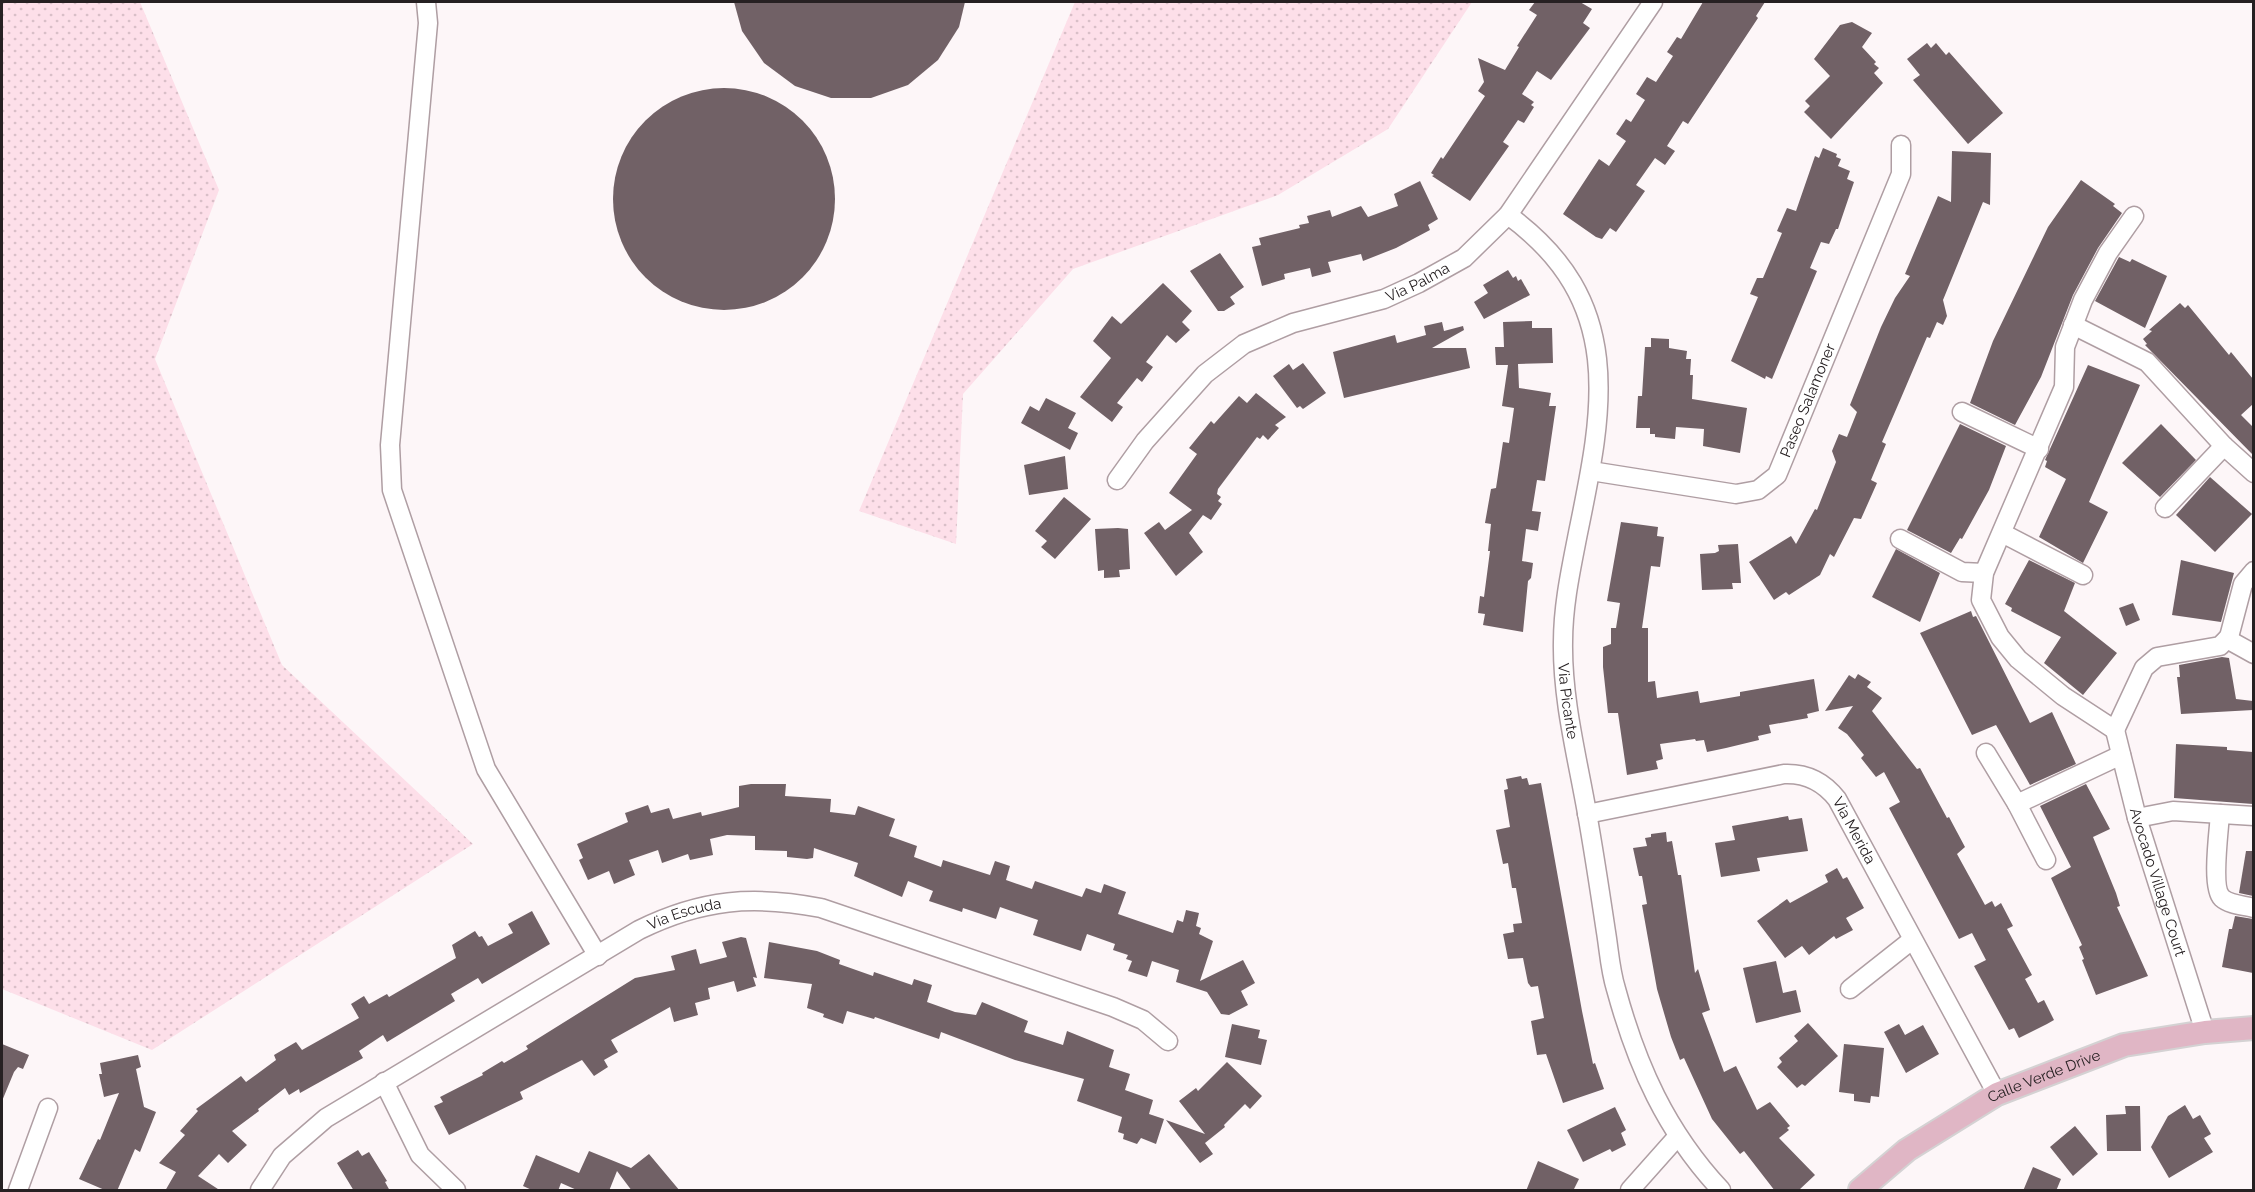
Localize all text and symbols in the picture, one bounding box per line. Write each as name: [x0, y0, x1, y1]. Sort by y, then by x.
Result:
street label: Via Palma: [1383, 259, 1453, 306]
street label: Paseo Salamoner: [1776, 340, 1839, 460]
street label: Via Picante: [1554, 662, 1582, 741]
street label: Via Merida: [1829, 794, 1879, 867]
street label: Avocado Village Court: [2126, 806, 2189, 959]
street label: Via Escuda: [645, 894, 722, 934]
street label: Calle Verde Drive: [1984, 1046, 2103, 1107]

